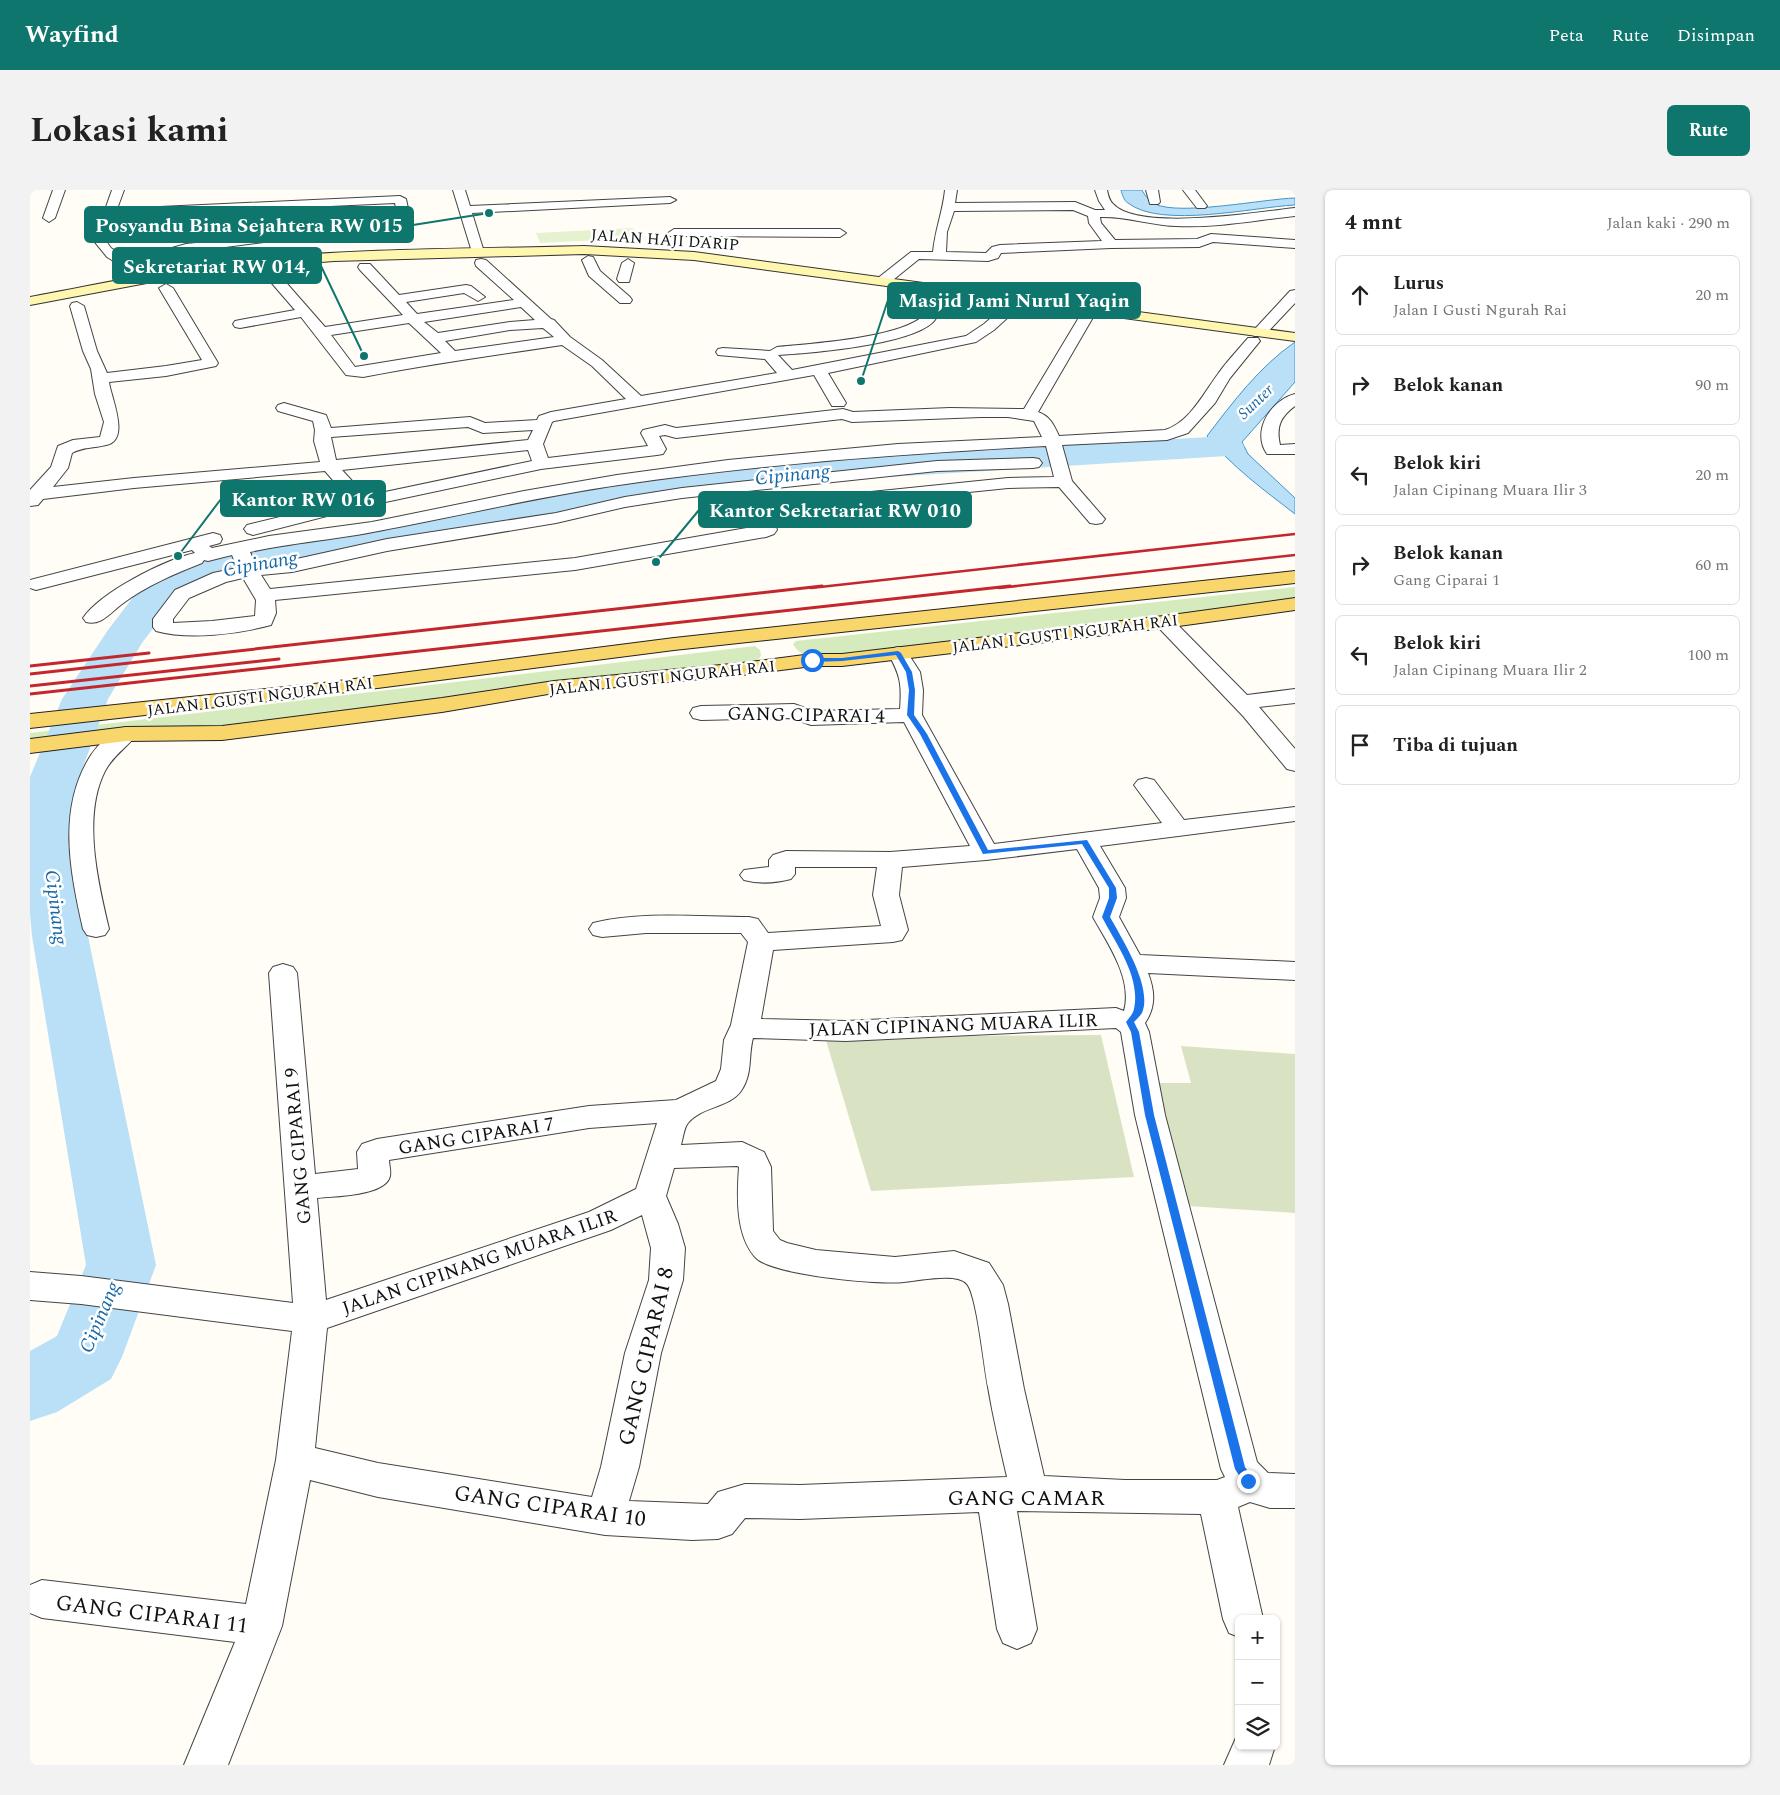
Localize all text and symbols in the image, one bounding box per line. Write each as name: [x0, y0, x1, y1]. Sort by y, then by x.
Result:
text: Wayfind: [25, 17, 119, 53]
text: Peta: [1549, 22, 1584, 49]
text: Rute: [1612, 22, 1649, 49]
text: Disimpan: [1677, 22, 1755, 49]
text: Lokasi kami: [30, 104, 229, 157]
button: Rute: [1667, 105, 1750, 156]
callout: Posyandu Bina Sejahtera RW 015: [85, 207, 413, 242]
text: 4 mnt: [1345, 207, 1402, 239]
text: Posyandu Bina Sejahtera RW 015: [95, 211, 403, 241]
text: Jalan kaki · 290 m: [1607, 211, 1730, 235]
street label: JALAN HAJI DARIP: [590, 223, 740, 257]
callout: Sekretariat RW 014,: [113, 248, 321, 283]
text: Sekretariat RW 014,: [123, 252, 311, 282]
text: Lurus: [1393, 269, 1444, 298]
icon: ahead: [1346, 281, 1374, 309]
callout: Masjid Jami Nurul Yaqin: [888, 283, 1140, 318]
text: 20 m: [1695, 283, 1729, 307]
text: Masjid Jami Nurul Yaqin: [898, 286, 1130, 316]
text: Jalan I Gusti Ngurah Rai: [1393, 298, 1567, 322]
icon: right: [1346, 371, 1374, 399]
text: Belok kanan: [1393, 371, 1503, 400]
text: 90 m: [1695, 373, 1729, 397]
water label: Sunter: [1232, 378, 1280, 425]
text: Belok kiri: [1393, 449, 1481, 478]
water label: Cipinang: [753, 456, 832, 494]
icon: left: [1346, 461, 1374, 489]
text: 20 m: [1695, 463, 1729, 487]
text: Jalan Cipinang Muara Ilir 3: [1393, 478, 1587, 502]
callout: Kantor RW 016: [221, 481, 385, 516]
text: Kantor RW 016: [231, 485, 375, 515]
callout: Kantor Sekretariat RW 010: [699, 492, 971, 527]
text: Kantor Sekretariat RW 010: [709, 496, 961, 526]
text: Belok kanan: [1393, 539, 1503, 568]
water label: Cipinang: [221, 543, 301, 585]
icon: right: [1346, 551, 1374, 579]
text: 60 m: [1695, 553, 1729, 577]
text: Gang Ciparai 1: [1393, 568, 1500, 592]
street label: JALAN I GUSTI NGURAH RAI: [951, 608, 1179, 660]
text: Belok kiri: [1393, 629, 1481, 658]
icon: left: [1346, 641, 1374, 669]
text: 100 m: [1687, 643, 1729, 667]
route start: [801, 649, 824, 672]
street label: JALAN I GUSTI NGURAH RAI: [548, 654, 776, 702]
text: Jalan Cipinang Muara Ilir 2: [1393, 658, 1587, 682]
street label: JALAN I GUSTI NGURAH RAI: [146, 671, 374, 723]
street label: GANG CIPARAI 4: [727, 700, 885, 731]
icon: arrive: [1346, 731, 1374, 759]
text: Tiba di tujuan: [1393, 731, 1518, 760]
water label: Cipinang: [37, 868, 76, 947]
street label: JALAN CIPINANG MUARA ILIR: [808, 1006, 1098, 1045]
street label: GANG CIPARAI 9: [277, 1066, 320, 1226]
street label: GANG CIPARAI 7: [396, 1110, 556, 1163]
street label: JALAN CIPINANG MUARA ILIR: [338, 1202, 621, 1323]
street label: GANG CIPARAI 8: [610, 1264, 683, 1449]
water label: Cipinang: [71, 1276, 129, 1358]
route end: [1237, 1470, 1260, 1493]
street label: GANG CIPARAI 10: [452, 1477, 648, 1536]
street label: GANG CAMAR: [947, 1482, 1105, 1515]
street label: GANG CIPARAI 11: [54, 1586, 250, 1643]
map controls: [1235, 1615, 1280, 1750]
button: +: [1235, 1615, 1280, 1660]
button: −: [1235, 1660, 1280, 1705]
button: layers: [1235, 1705, 1280, 1750]

